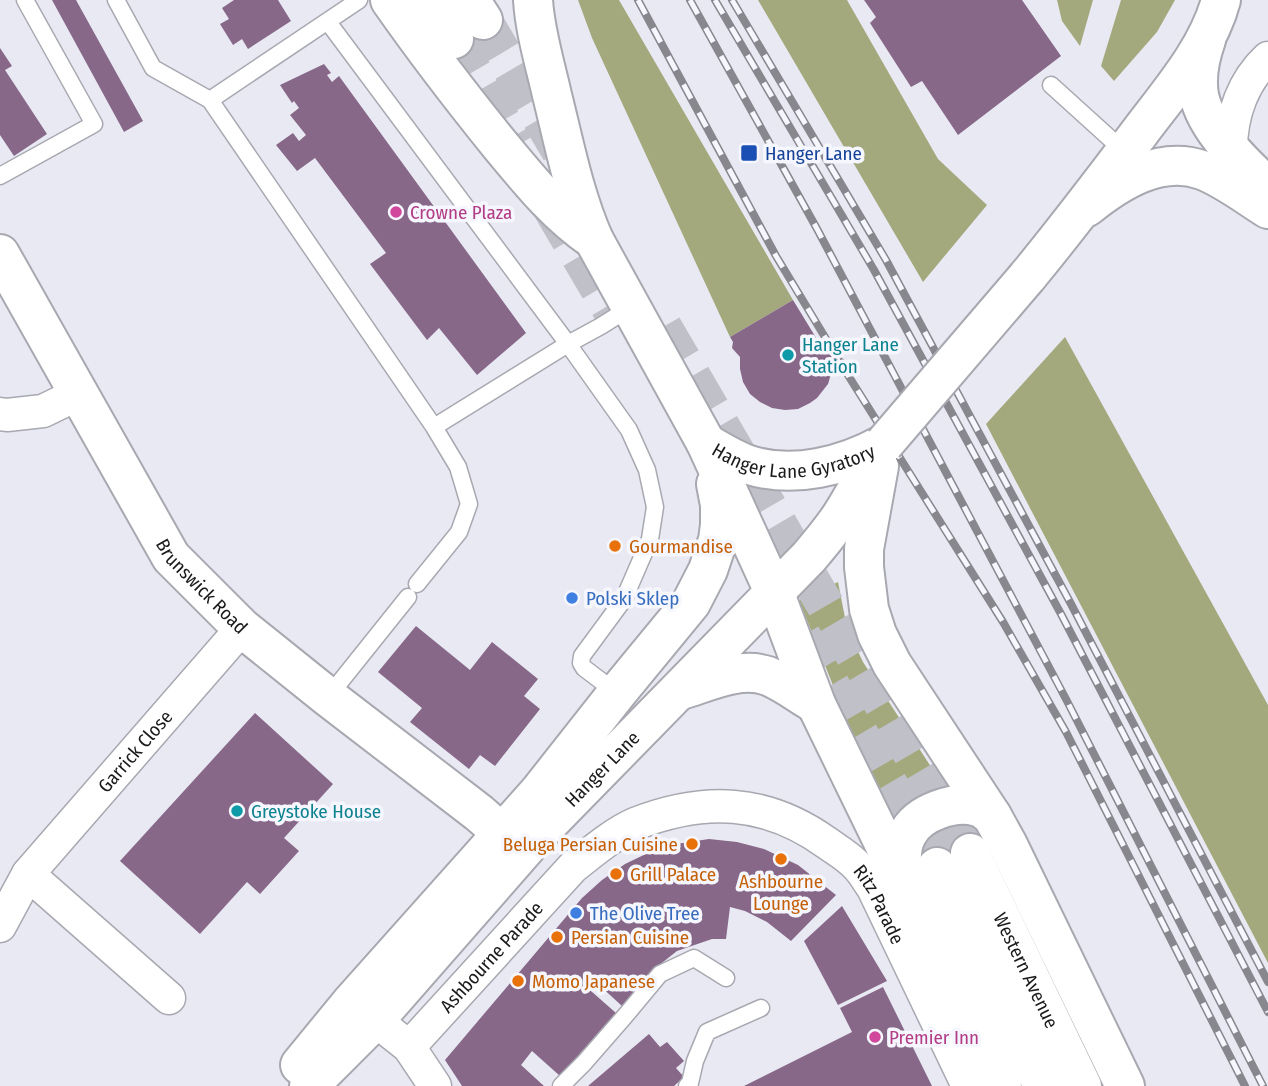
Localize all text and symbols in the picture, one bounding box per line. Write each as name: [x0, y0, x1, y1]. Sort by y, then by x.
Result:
place label: Hanger Lane: [765, 142, 862, 165]
marker: Hanger Lane: [739, 143, 759, 163]
place label: Crowne Plaza: [410, 201, 512, 224]
marker: Crowne Plaza: [388, 204, 404, 220]
place label: Hanger Lane Station: [802, 333, 899, 378]
marker: Hanger Lane Station: [780, 347, 796, 363]
street label: Hanger Lane Gyratory: [709, 431, 877, 457]
text: Hanger Lane Gyratory: [708, 438, 879, 482]
street label: Brunswick Road: [151, 534, 252, 638]
place label: Gourmandise: [629, 535, 733, 558]
marker: Gourmandise: [607, 538, 623, 554]
place label: Polski Sklep: [586, 587, 679, 610]
marker: Polski Sklep: [564, 590, 580, 606]
street label: Garrick Close: [93, 705, 177, 797]
street label: Hanger Lane: [560, 726, 644, 811]
place label: Greystoke House: [251, 800, 381, 823]
marker: Greystoke House: [229, 803, 245, 819]
place label: Beluga Persian Cuisine: [503, 833, 678, 856]
marker: Beluga Persian Cuisine: [684, 836, 700, 852]
marker: Ashbourne Lounge: [773, 851, 789, 867]
street label: Ritz Parade: [849, 860, 910, 948]
place label: Grill Palace: [630, 863, 716, 886]
marker: Grill Palace: [608, 866, 624, 882]
place label: Ashbourne Lounge: [739, 870, 823, 915]
street label: Ashbourne Parade: [435, 897, 547, 1017]
place label: The Olive Tree: [590, 902, 700, 925]
marker: The Olive Tree: [568, 905, 584, 921]
street label: Western Avenue: [989, 909, 1064, 1032]
place label: Persian Cuisine: [571, 926, 689, 949]
marker: Persian Cuisine: [549, 929, 565, 945]
place label: Momo Japanese: [532, 970, 655, 993]
marker: Momo Japanese: [510, 973, 526, 989]
place label: Premier Inn: [889, 1026, 979, 1049]
marker: Premier Inn: [867, 1029, 883, 1045]

